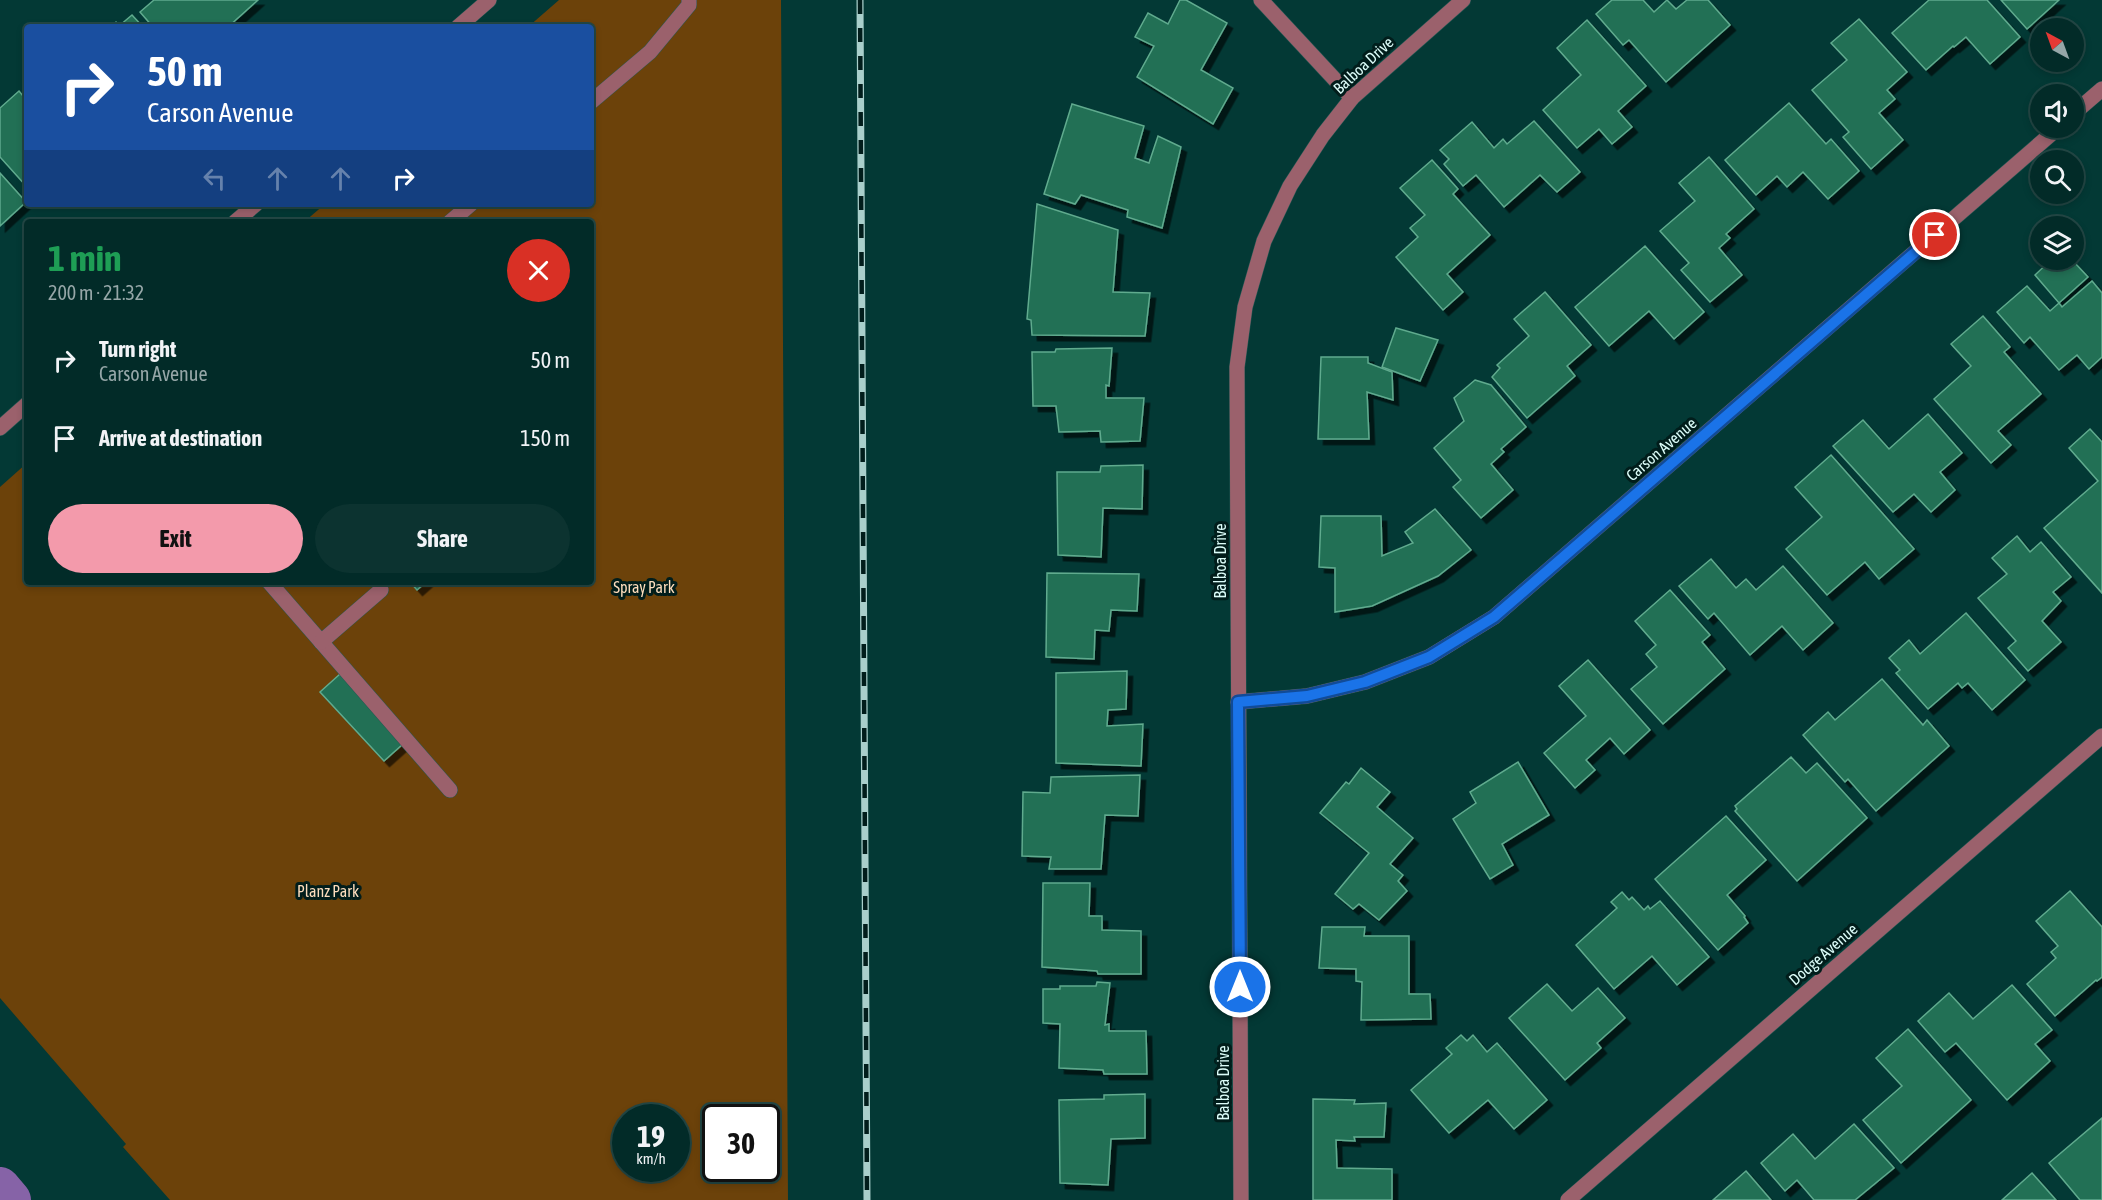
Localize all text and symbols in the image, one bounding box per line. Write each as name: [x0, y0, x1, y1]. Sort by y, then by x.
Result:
north arrow: [2030, 18, 2084, 72]
map controls: [2030, 18, 2084, 270]
street label: Balboa Drive: [1329, 33, 1397, 97]
text: 50 m: [147, 47, 222, 95]
icon: right: [48, 48, 126, 126]
button: sound: [2030, 84, 2084, 138]
text: Carson Avenue: [147, 97, 293, 128]
button: search: [2030, 150, 2084, 204]
icon: left: [198, 162, 231, 195]
icon: ahead: [261, 162, 294, 195]
icon: ahead: [324, 162, 357, 195]
icon: right: [387, 162, 420, 195]
pin: [1909, 209, 1960, 260]
button: layers: [2030, 216, 2084, 270]
icon: arrive: [1918, 218, 1951, 251]
text: 1 min: [48, 237, 122, 279]
button: close: [507, 239, 570, 302]
text: 200 m · 21:32: [48, 281, 144, 304]
text: Turn right: [99, 336, 176, 362]
icon: right: [48, 344, 81, 377]
text: 50 m: [530, 347, 570, 373]
text: Carson Avenue: [99, 362, 207, 385]
street label: Carson Avenue: [1622, 414, 1700, 484]
icon: arrive: [48, 422, 81, 455]
text: Arrive at destination: [99, 425, 262, 451]
text: 150 m: [520, 425, 570, 451]
button: Exit: [48, 504, 303, 573]
button: Share: [315, 504, 570, 573]
street label: Balboa Drive: [1211, 523, 1229, 599]
park label: Spray Park: [613, 578, 675, 597]
park label: Planz Park: [297, 882, 359, 900]
street label: Dodge Avenue: [1785, 920, 1861, 989]
position arrow: [1208, 955, 1272, 1019]
street label: Balboa Drive: [1214, 1045, 1232, 1121]
speed limit sign: 30: [702, 1104, 780, 1182]
text: 19: [637, 1119, 665, 1153]
text: km/h: [636, 1150, 666, 1167]

